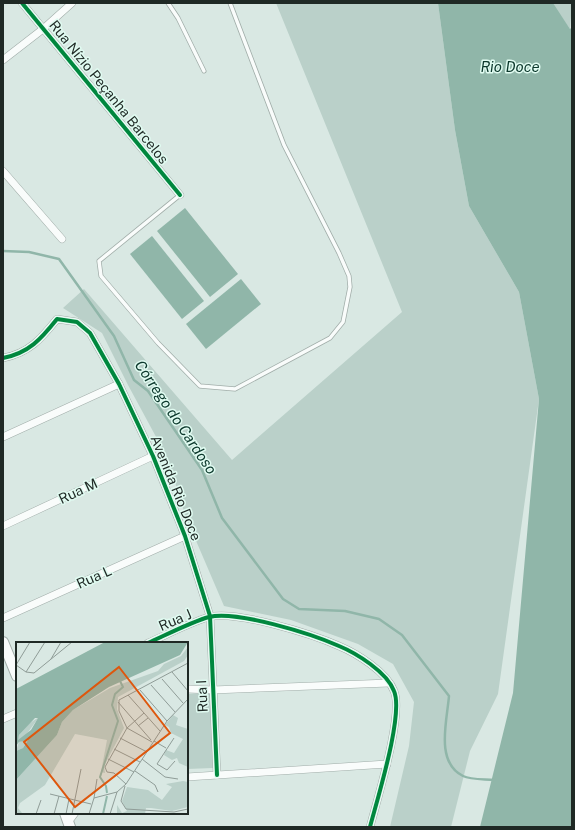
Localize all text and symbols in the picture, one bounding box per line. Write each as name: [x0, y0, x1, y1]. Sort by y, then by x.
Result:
street label: Rua Nízio Peçanha Barcelos: [46, 17, 172, 167]
water label: Rio Doce: [480, 58, 540, 75]
water label: Córrego do Cardoso: [132, 357, 220, 477]
street label: Avenida Rio Doce: [148, 433, 204, 543]
street label: Rua M: [56, 475, 100, 507]
street label: Rua L: [74, 562, 114, 592]
street label: Rua J: [156, 606, 194, 634]
inset map: [16, 642, 188, 814]
street label: Rua I: [193, 679, 211, 713]

